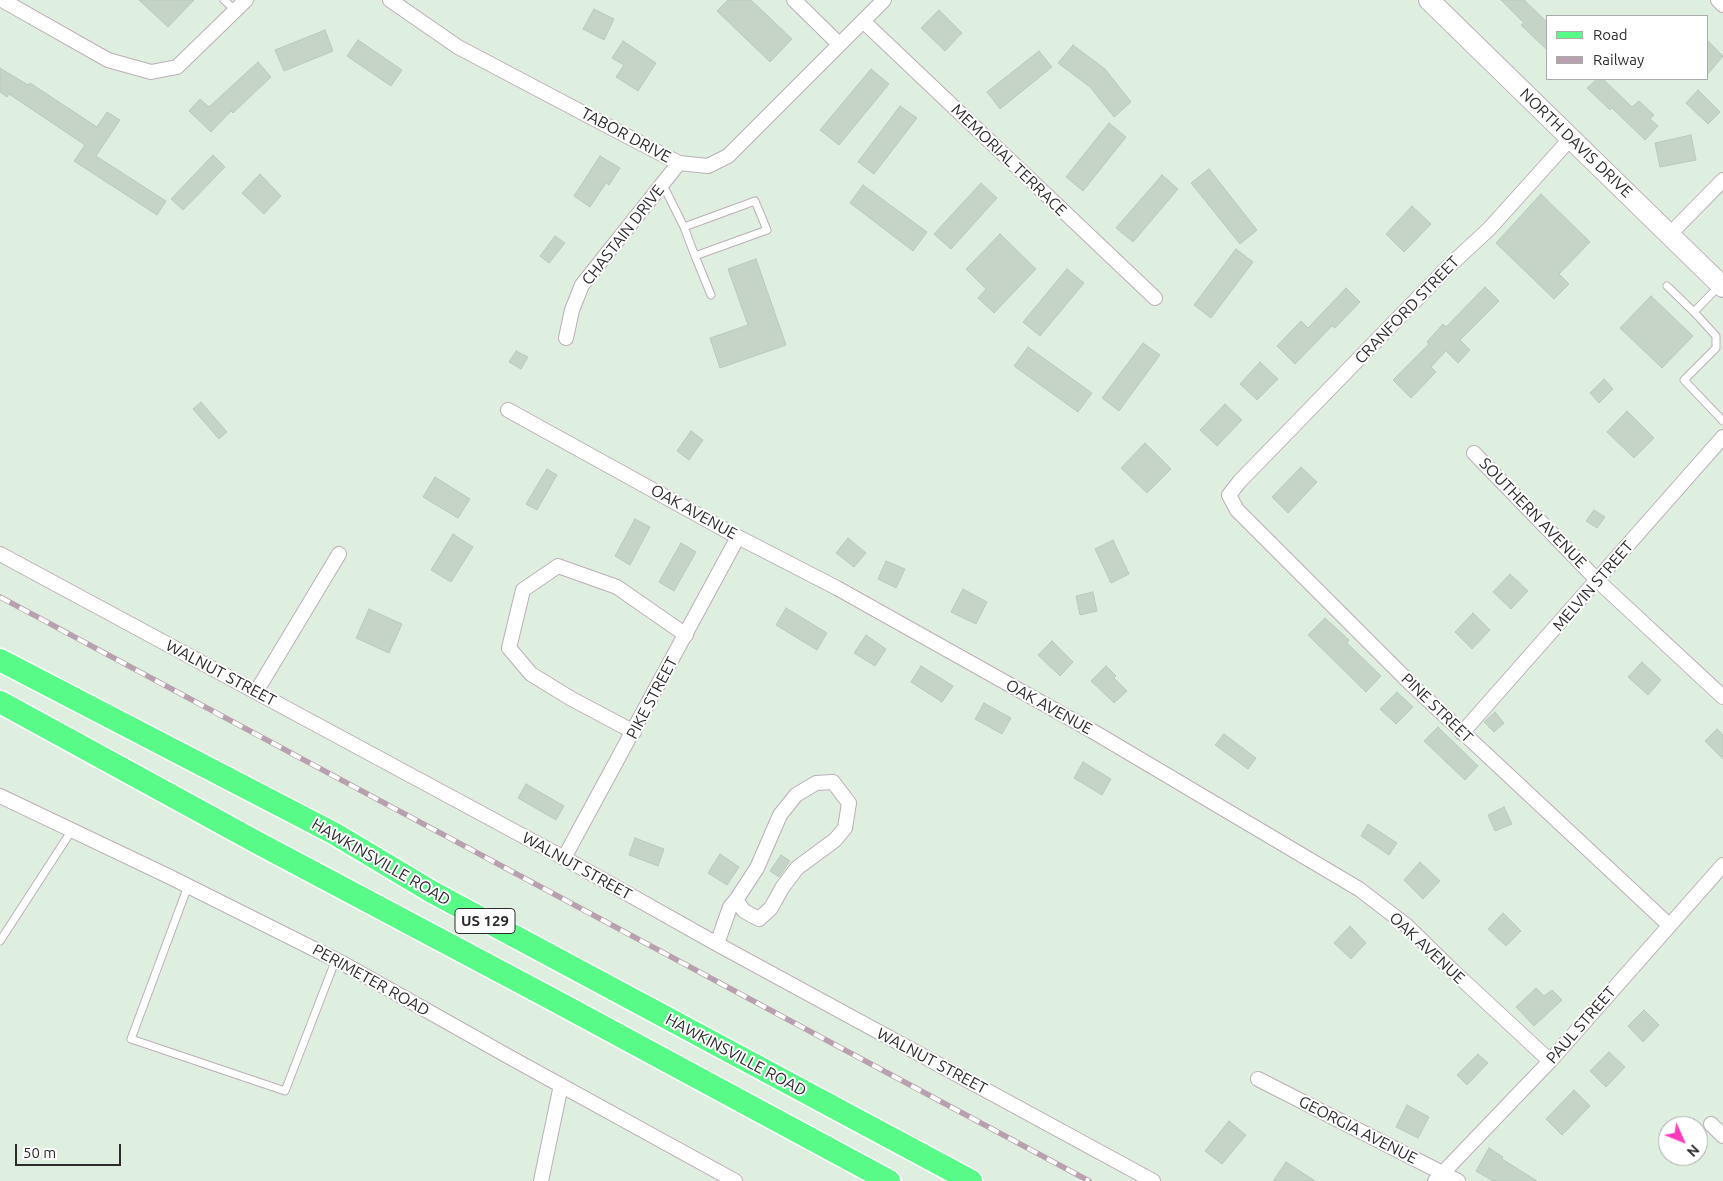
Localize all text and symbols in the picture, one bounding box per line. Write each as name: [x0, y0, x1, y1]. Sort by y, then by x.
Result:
legend: [1546, 15, 1708, 80]
text: Road: [1593, 26, 1628, 43]
text: Railway: [1593, 51, 1644, 68]
street label: NORTH DAVIS DRIVE: [1516, 84, 1636, 202]
street label: MEMORIAL TERRACE: [947, 100, 1071, 220]
street label: TABOR DRIVE: [578, 103, 674, 167]
street label: CHASTAIN DRIVE: [578, 181, 668, 289]
street label: CRANFORD STREET: [1351, 252, 1463, 368]
street label: SOUTHERN AVENUE: [1475, 454, 1591, 572]
street label: OAK AVENUE: [647, 480, 741, 544]
street label: MELVIN STREET: [1549, 537, 1637, 635]
street label: WALNUT STREET: [163, 636, 279, 710]
street label: PIKE STREET: [622, 654, 682, 742]
street label: PINE STREET: [1397, 669, 1477, 747]
street label: OAK AVENUE: [1002, 675, 1096, 739]
street label: HAWKINSVILLE ROAD: [308, 814, 454, 910]
street label: WALNUT STREET: [519, 828, 635, 904]
road number: US 129: [455, 908, 515, 934]
street label: OAK AVENUE: [1385, 908, 1469, 988]
street label: PERIMETER ROAD: [309, 940, 433, 1020]
street label: PAUL STREET: [1542, 982, 1620, 1068]
street label: HAWKINSVILLE ROAD: [662, 1010, 810, 1100]
street label: WALNUT STREET: [874, 1024, 990, 1098]
street label: GEORGIA AVENUE: [1296, 1092, 1420, 1168]
north arrow: [1658, 1116, 1708, 1166]
scale bar: [18, 1134, 124, 1166]
text: N: [1684, 1141, 1702, 1160]
text: 50 m: [23, 1144, 56, 1161]

